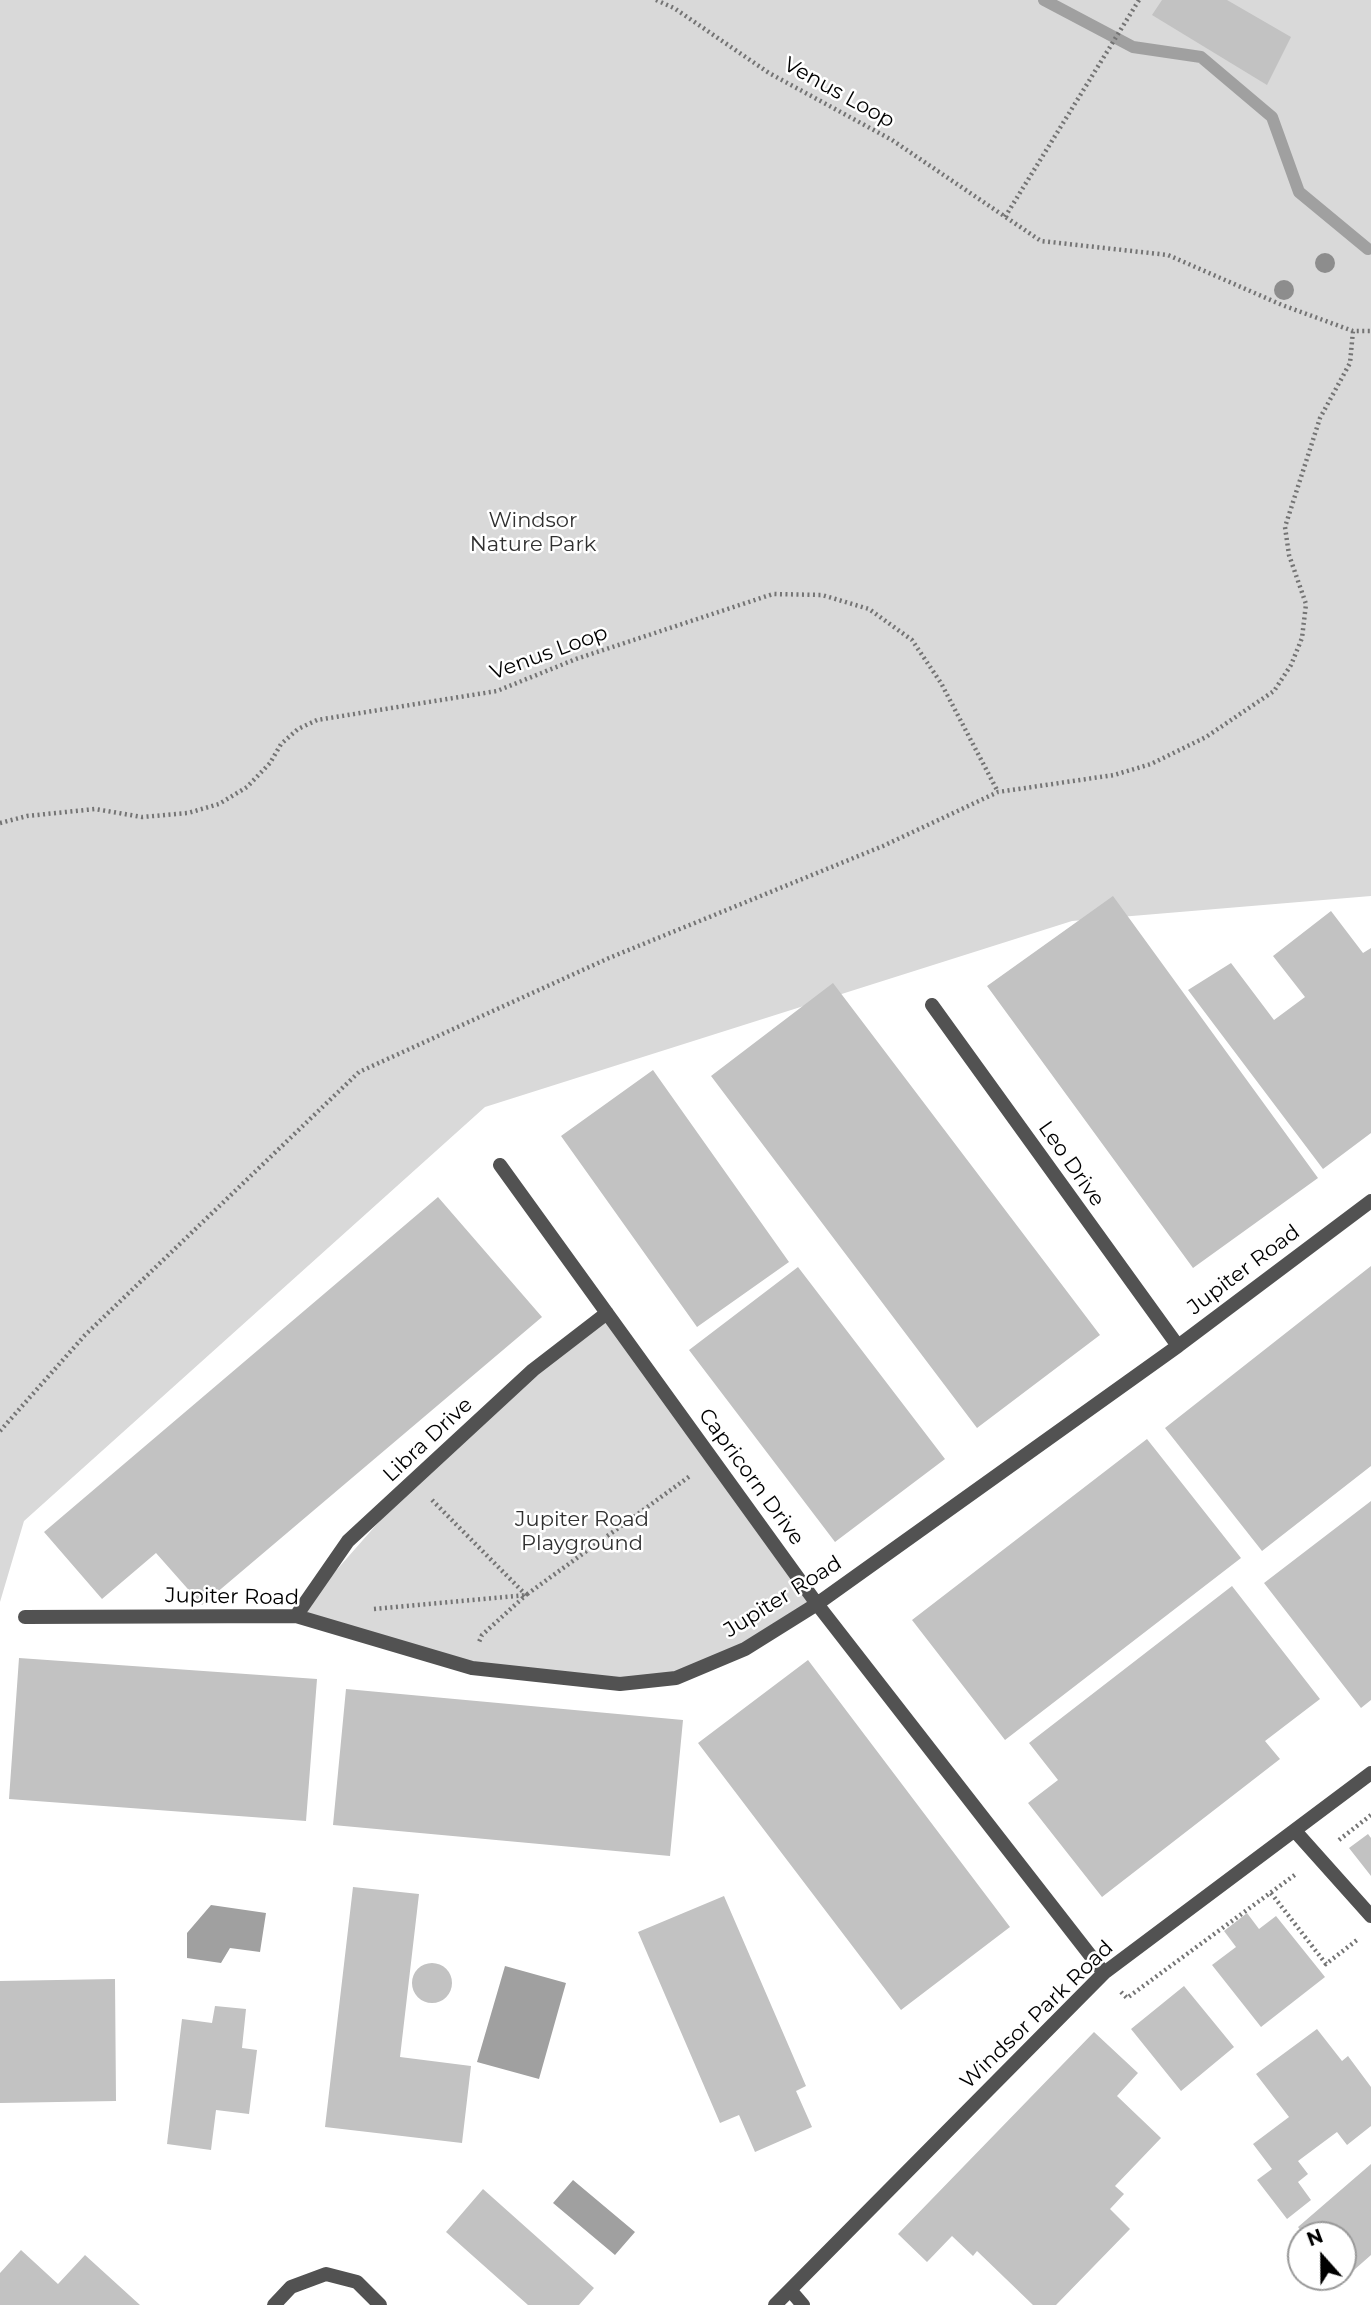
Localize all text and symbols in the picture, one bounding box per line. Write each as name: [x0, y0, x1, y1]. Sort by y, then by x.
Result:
street label: Venus Loop: [779, 52, 899, 134]
park label: Windsor Nature Park: [470, 508, 596, 558]
street label: Venus Loop: [487, 620, 611, 686]
street label: Leo Drive: [1032, 1116, 1110, 1212]
street label: Jupiter Road: [1183, 1220, 1305, 1320]
street label: Libra Drive: [378, 1392, 478, 1488]
street label: Capricorn Drive: [693, 1404, 809, 1550]
park label: Jupiter Road Playground: [515, 1507, 649, 1557]
street label: Jupiter Road: [720, 1551, 846, 1643]
street label: Jupiter Road: [165, 1583, 299, 1611]
street label: Windsor Park Road: [955, 1936, 1119, 2094]
north arrow: [1287, 2221, 1357, 2291]
text: N: [1304, 2224, 1326, 2251]

